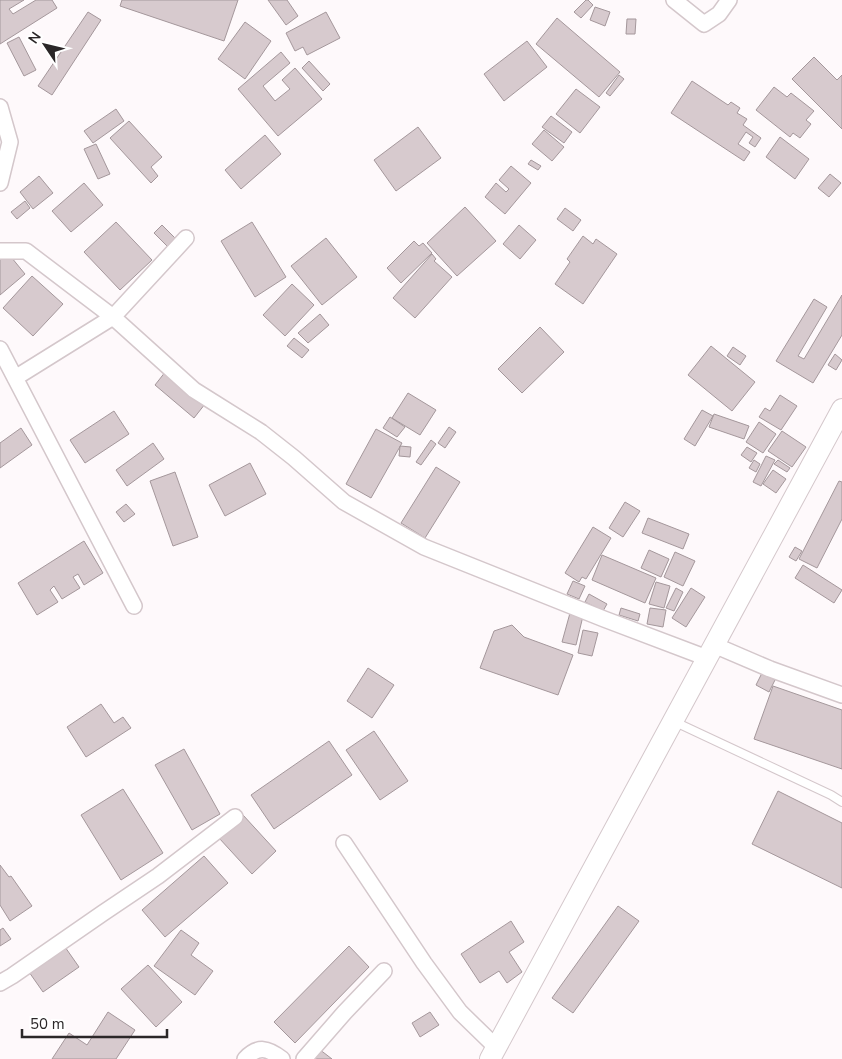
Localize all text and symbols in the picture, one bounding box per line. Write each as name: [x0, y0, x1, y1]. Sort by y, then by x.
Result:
north arrow: [20, 20, 70, 70]
text: N: [24, 28, 46, 48]
scale bar: [22, 1006, 168, 1038]
text: 50 m: [30, 1014, 65, 1034]

